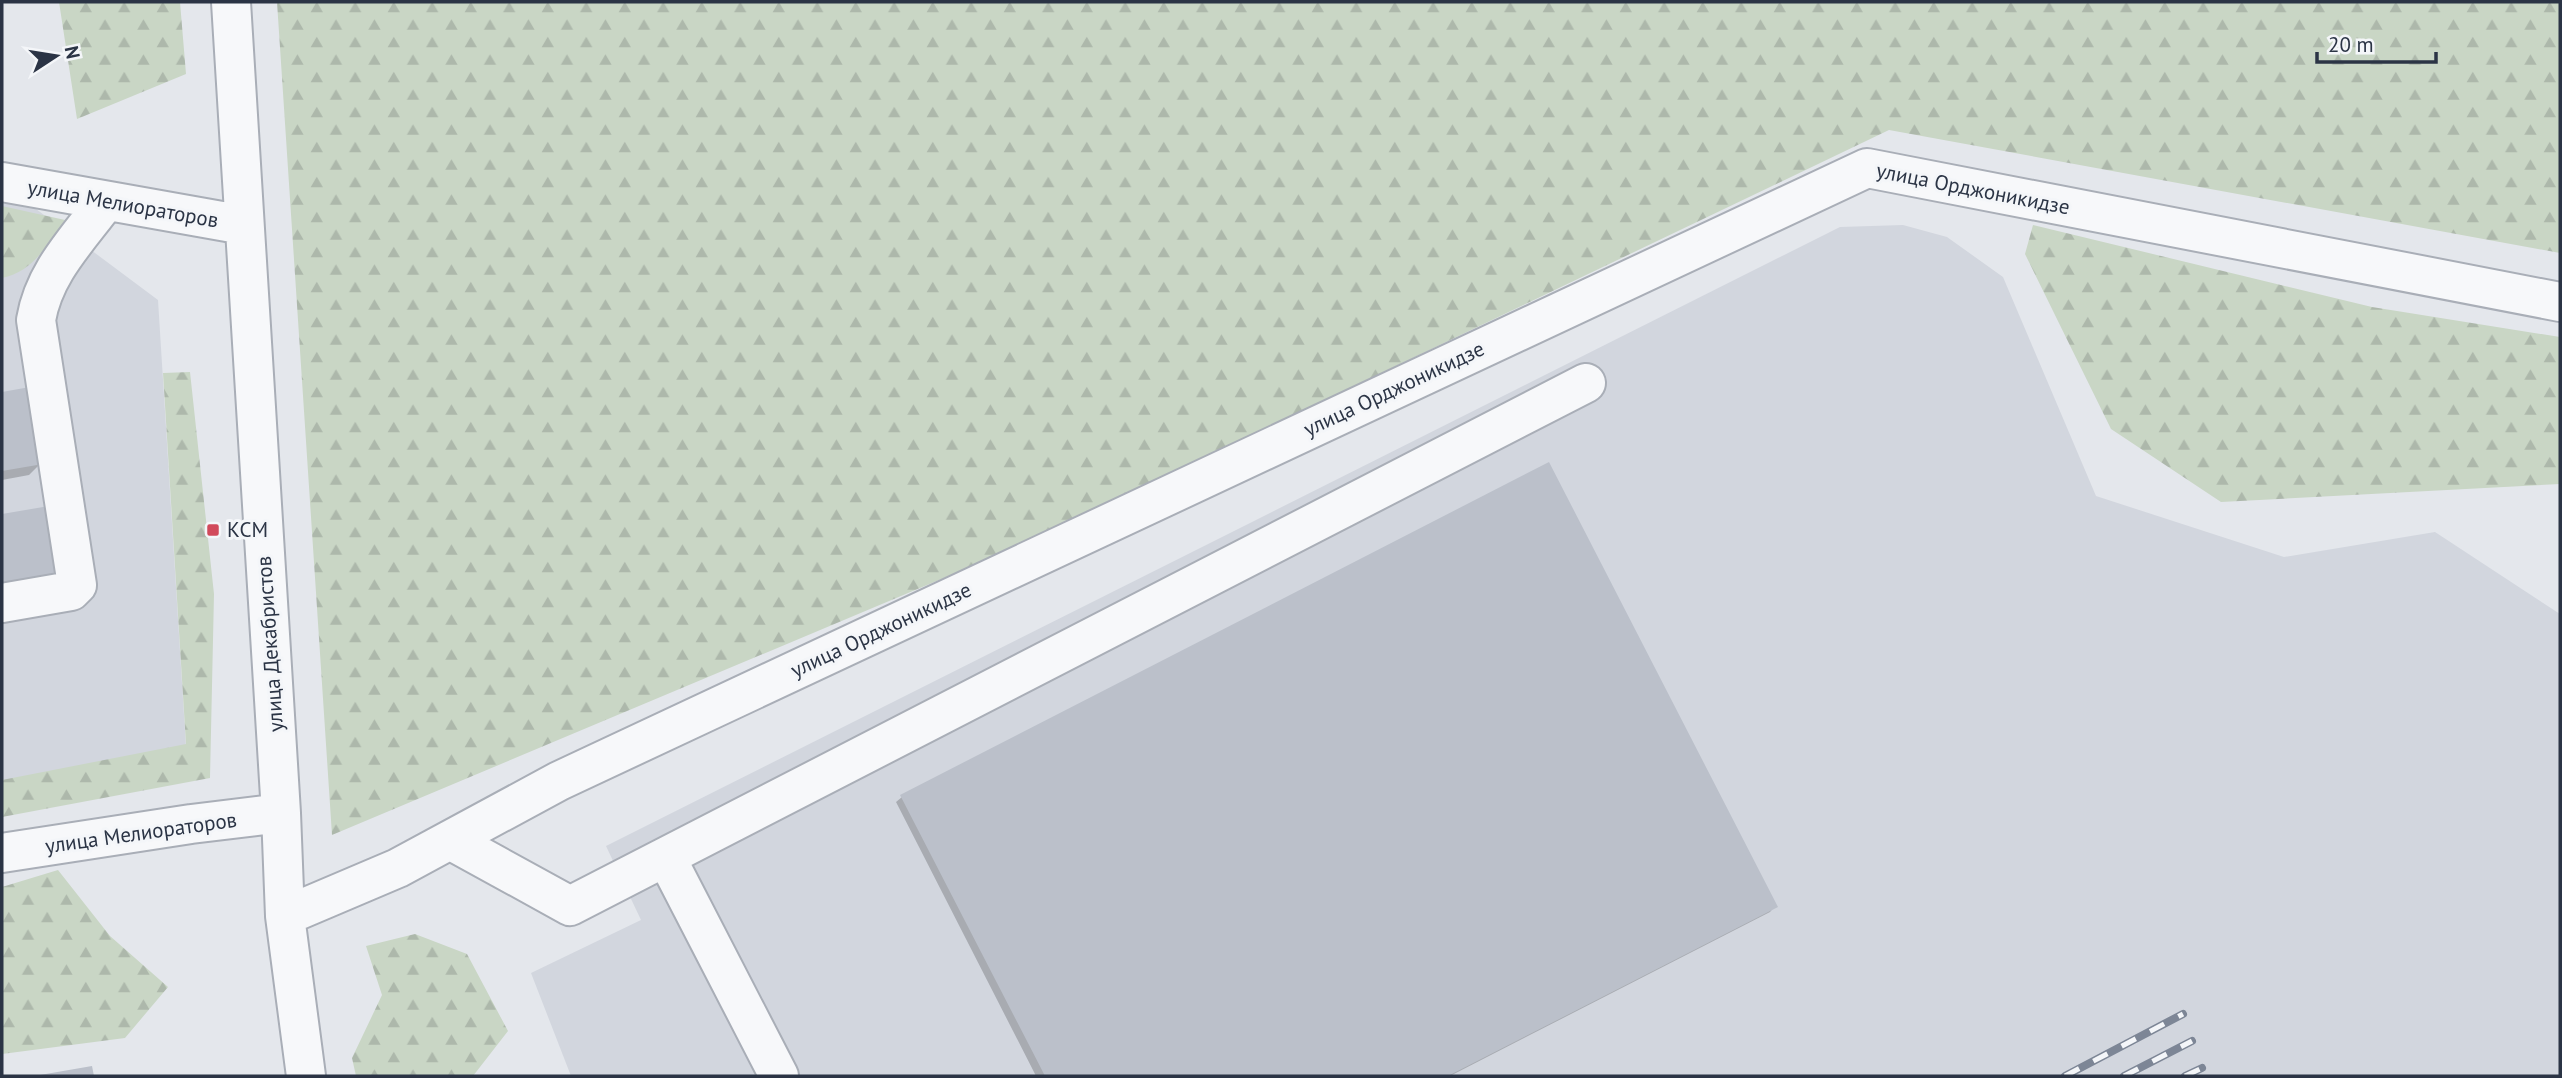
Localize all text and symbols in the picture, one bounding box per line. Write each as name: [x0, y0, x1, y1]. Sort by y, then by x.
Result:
north arrow: [21, 21, 91, 91]
scale bar: [2317, 21, 2436, 65]
text: 20 m: [2328, 31, 2374, 58]
text: N: [60, 44, 86, 61]
street label: улица Орджоникидзе: [1874, 157, 2072, 221]
street label: улица Мелиораторов: [26, 173, 221, 234]
street label: улица Орджоникидзе: [1299, 335, 1489, 442]
place label: КСМ: [227, 516, 268, 543]
marker: КСМ: [205, 522, 221, 538]
street label: улица Декабристов: [250, 555, 289, 733]
street label: улица Орджоникидзе: [786, 576, 976, 683]
street label: улица Мелиораторов: [43, 806, 239, 859]

